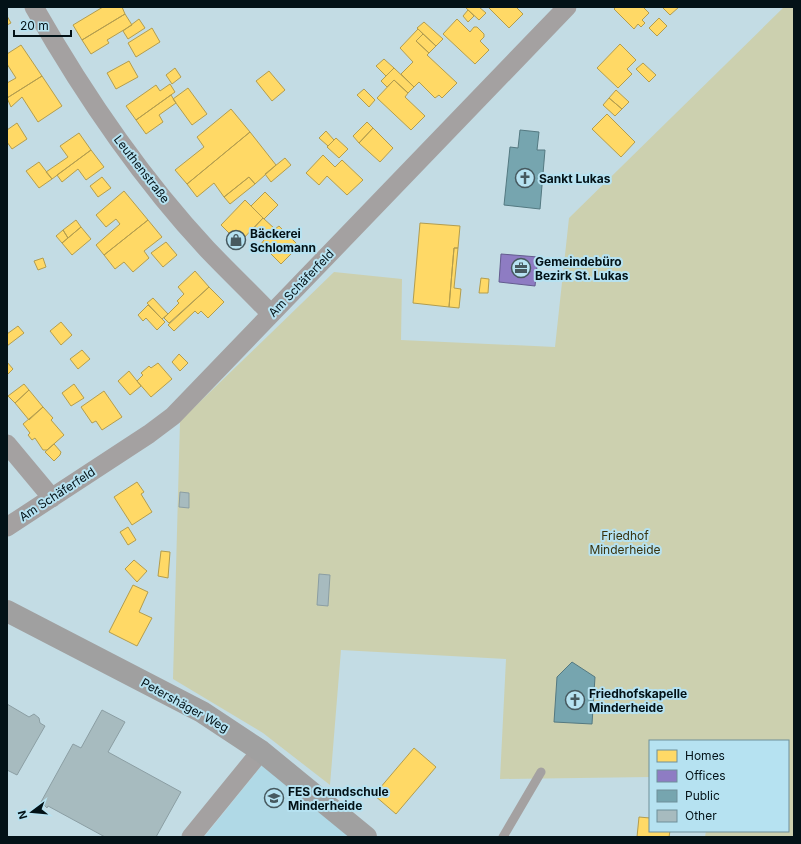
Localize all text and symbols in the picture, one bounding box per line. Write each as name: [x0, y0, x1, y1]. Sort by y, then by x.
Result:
scale bar: [14, 12, 71, 38]
text: 20 m: [20, 18, 49, 33]
street label: Leuthenstraße: [111, 132, 173, 206]
church icon: Sankt Lukas: [514, 167, 536, 189]
place label: Sankt Lukas: [539, 171, 611, 186]
place label: Bäckerei Schlomann: [250, 226, 316, 255]
shop icon: Bäckerei Schlomann: [225, 229, 247, 251]
street label: Am Schäferfeld: [265, 246, 337, 320]
place label: Gemeindebüro Bezirk St. Lukas: [535, 254, 629, 283]
office icon: Gemeindebüro Bezirk St. Lukas: [510, 257, 532, 279]
street label: Am Schäferfeld: [16, 464, 98, 524]
park label: Friedhof Minderheide: [589, 528, 661, 557]
street label: Petershäger Weg: [139, 675, 231, 735]
place label: Friedhofskapelle Minderheide: [589, 686, 687, 715]
church icon: Friedhofskapelle Minderheide: [564, 689, 586, 711]
legend: [649, 740, 789, 832]
text: Homes: [685, 748, 725, 763]
text: Offices: [685, 768, 726, 783]
place label: FES Grundschule Minderheide: [288, 784, 389, 813]
school or university icon: FES Grundschule Minderheide: [263, 787, 285, 809]
text: Public: [685, 788, 720, 803]
north arrow: [12, 792, 52, 832]
text: Other: [685, 808, 717, 823]
text: N: [15, 809, 30, 821]

